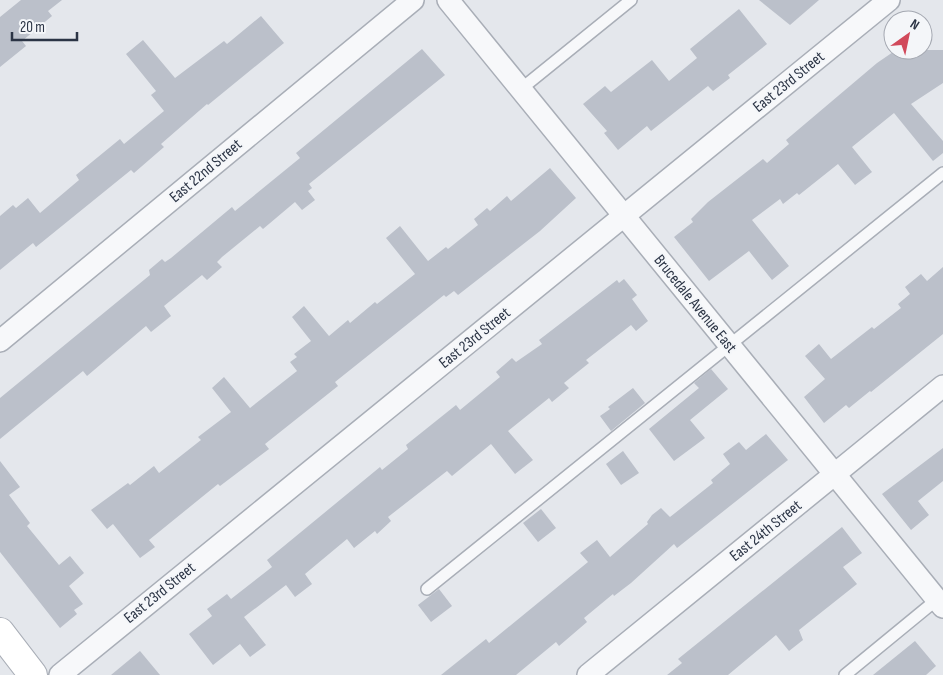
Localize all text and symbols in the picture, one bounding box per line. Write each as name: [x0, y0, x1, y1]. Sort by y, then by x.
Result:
scale bar: [12, 10, 78, 42]
north arrow: [883, 10, 933, 60]
text: N: [907, 15, 923, 34]
text: 20 m: [20, 18, 45, 37]
street label: East 23rd Street: [749, 47, 829, 117]
street label: East 22nd Street: [166, 135, 246, 207]
street label: Brucedale Avenue East: [650, 251, 740, 357]
street label: East 23rd Street: [435, 303, 515, 373]
street label: East 24th Street: [726, 496, 806, 566]
street label: East 23rd Street: [120, 558, 200, 628]

